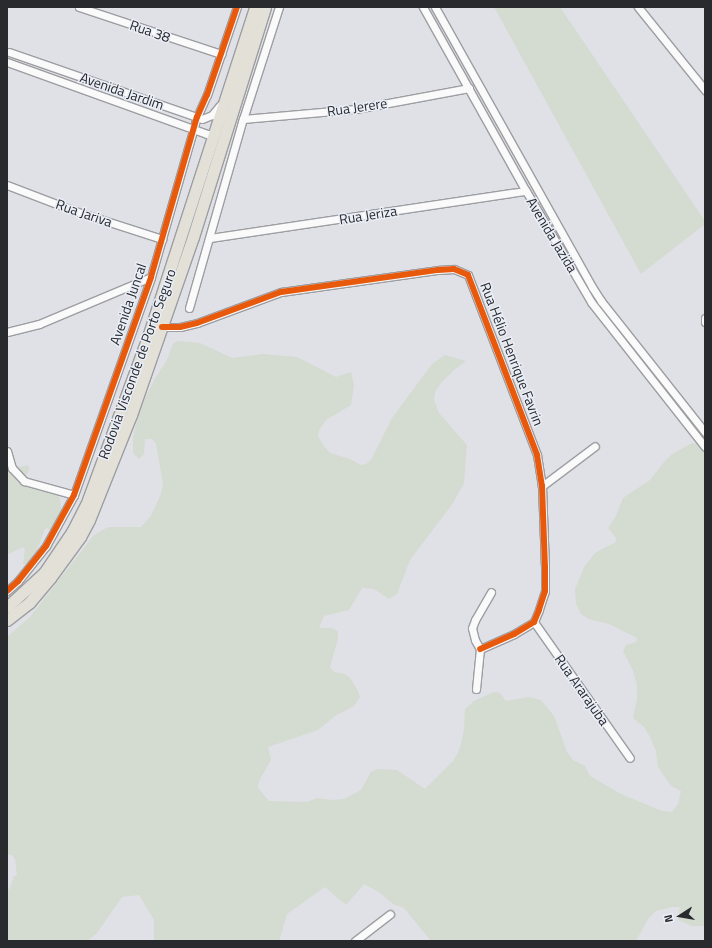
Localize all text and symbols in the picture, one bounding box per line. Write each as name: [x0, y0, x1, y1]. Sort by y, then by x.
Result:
street label: Rua 38: [128, 16, 172, 46]
street label: Avenida Jardim: [78, 69, 166, 113]
street label: Rua Jerere: [326, 94, 388, 120]
street label: Avenida Jazida: [523, 194, 581, 276]
street label: Rua Jariva: [54, 195, 114, 231]
street label: Rua Jeriza: [338, 202, 398, 228]
street label: Avenida Juncal: [106, 261, 150, 347]
street label: Rodovia Visconde de Porto Seguro: [95, 266, 179, 462]
street label: Rua Hélio Henrique Favrin: [477, 280, 547, 428]
street label: Rua Ararajuba: [551, 651, 613, 729]
north arrow: [660, 896, 700, 936]
text: N: [660, 913, 677, 924]

